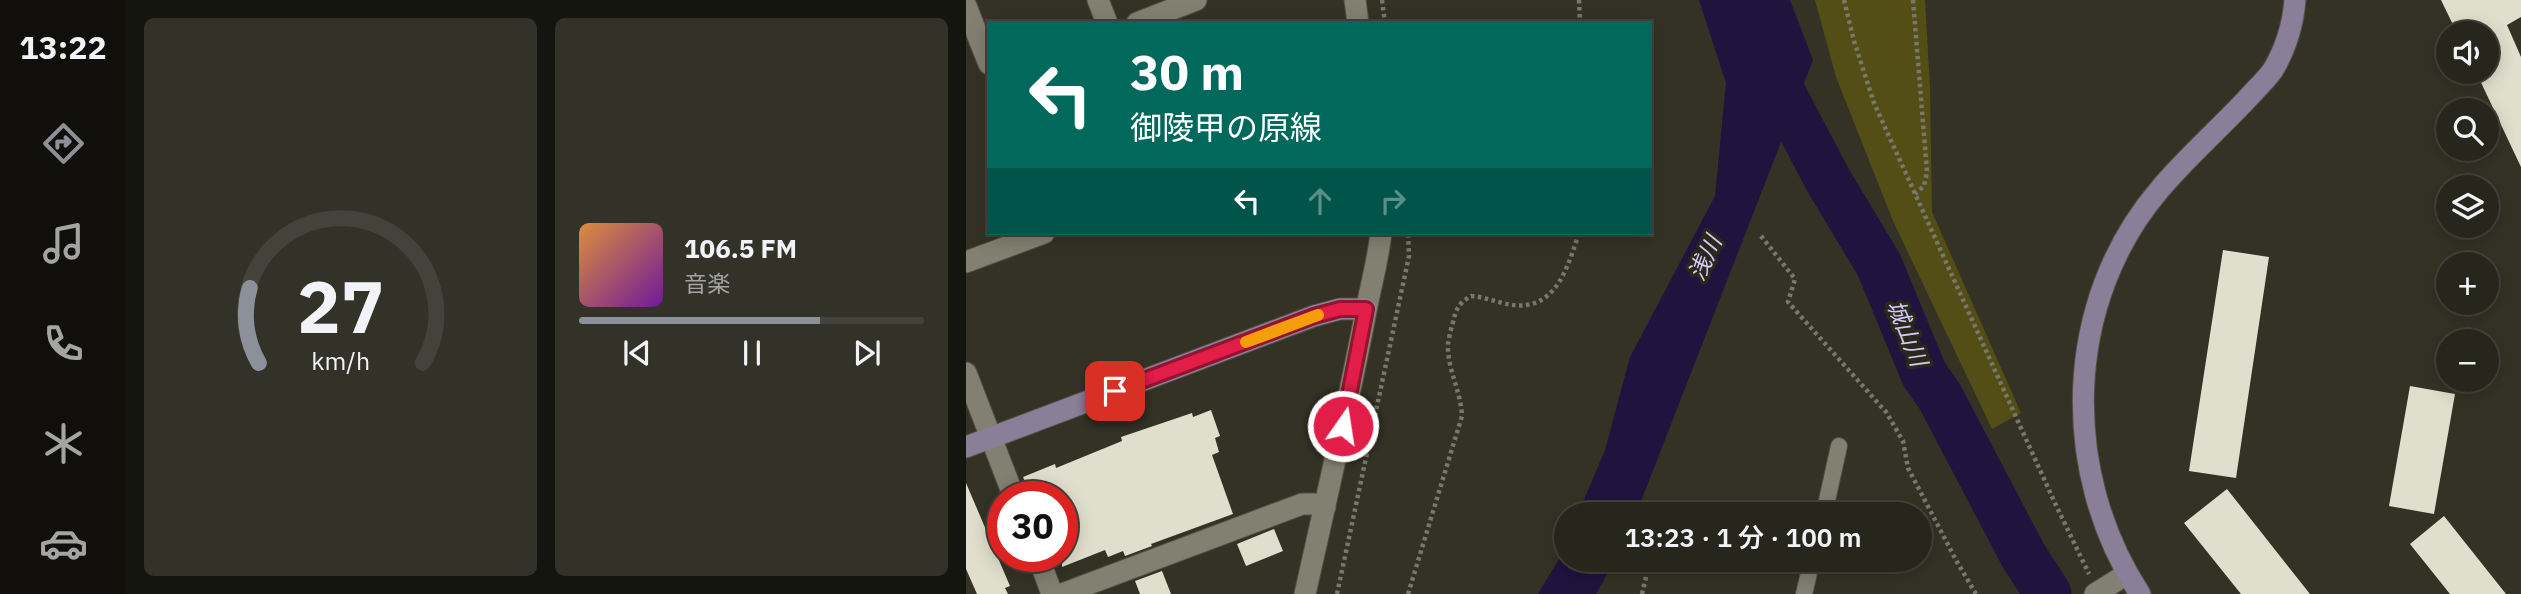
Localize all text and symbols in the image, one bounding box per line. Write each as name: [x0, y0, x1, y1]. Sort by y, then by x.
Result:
map controls: [2436, 21, 2499, 392]
button: sound: [2436, 21, 2499, 84]
text: 13:22: [19, 26, 107, 68]
text: 30 m: [1130, 40, 1244, 103]
icon: left: [1015, 49, 1106, 140]
button: search: [2436, 98, 2499, 161]
text: 御陵甲の原線: [1130, 106, 1322, 148]
icon: directions: [39, 119, 88, 168]
button: layers: [2436, 175, 2499, 238]
icon: left: [1228, 182, 1266, 220]
icon: ahead: [1301, 182, 1339, 220]
icon: right: [1374, 182, 1412, 220]
icon: music: [39, 219, 88, 268]
water label: 浅川: [1681, 228, 1729, 285]
text: 106.5 FM: [684, 231, 797, 265]
button: +: [2436, 252, 2499, 315]
text: 27: [297, 258, 384, 353]
text: 音楽: [684, 268, 730, 298]
water label: 城山川: [1881, 295, 1936, 373]
icon: phone: [39, 319, 88, 368]
button: −: [2436, 329, 2499, 392]
icon: previous: [618, 334, 656, 372]
icon: pause: [733, 334, 771, 372]
icon: next: [848, 334, 886, 372]
text: km/h: [311, 344, 370, 377]
pin: [1085, 361, 1145, 421]
icon: arrive: [1096, 372, 1134, 410]
position arrow: [1306, 389, 1380, 463]
icon: climate: [39, 419, 88, 468]
speed limit sign: 30: [987, 481, 1078, 572]
icon: car: [39, 519, 88, 568]
text: 13:23 · 1 分 · 100 m: [1624, 520, 1862, 554]

